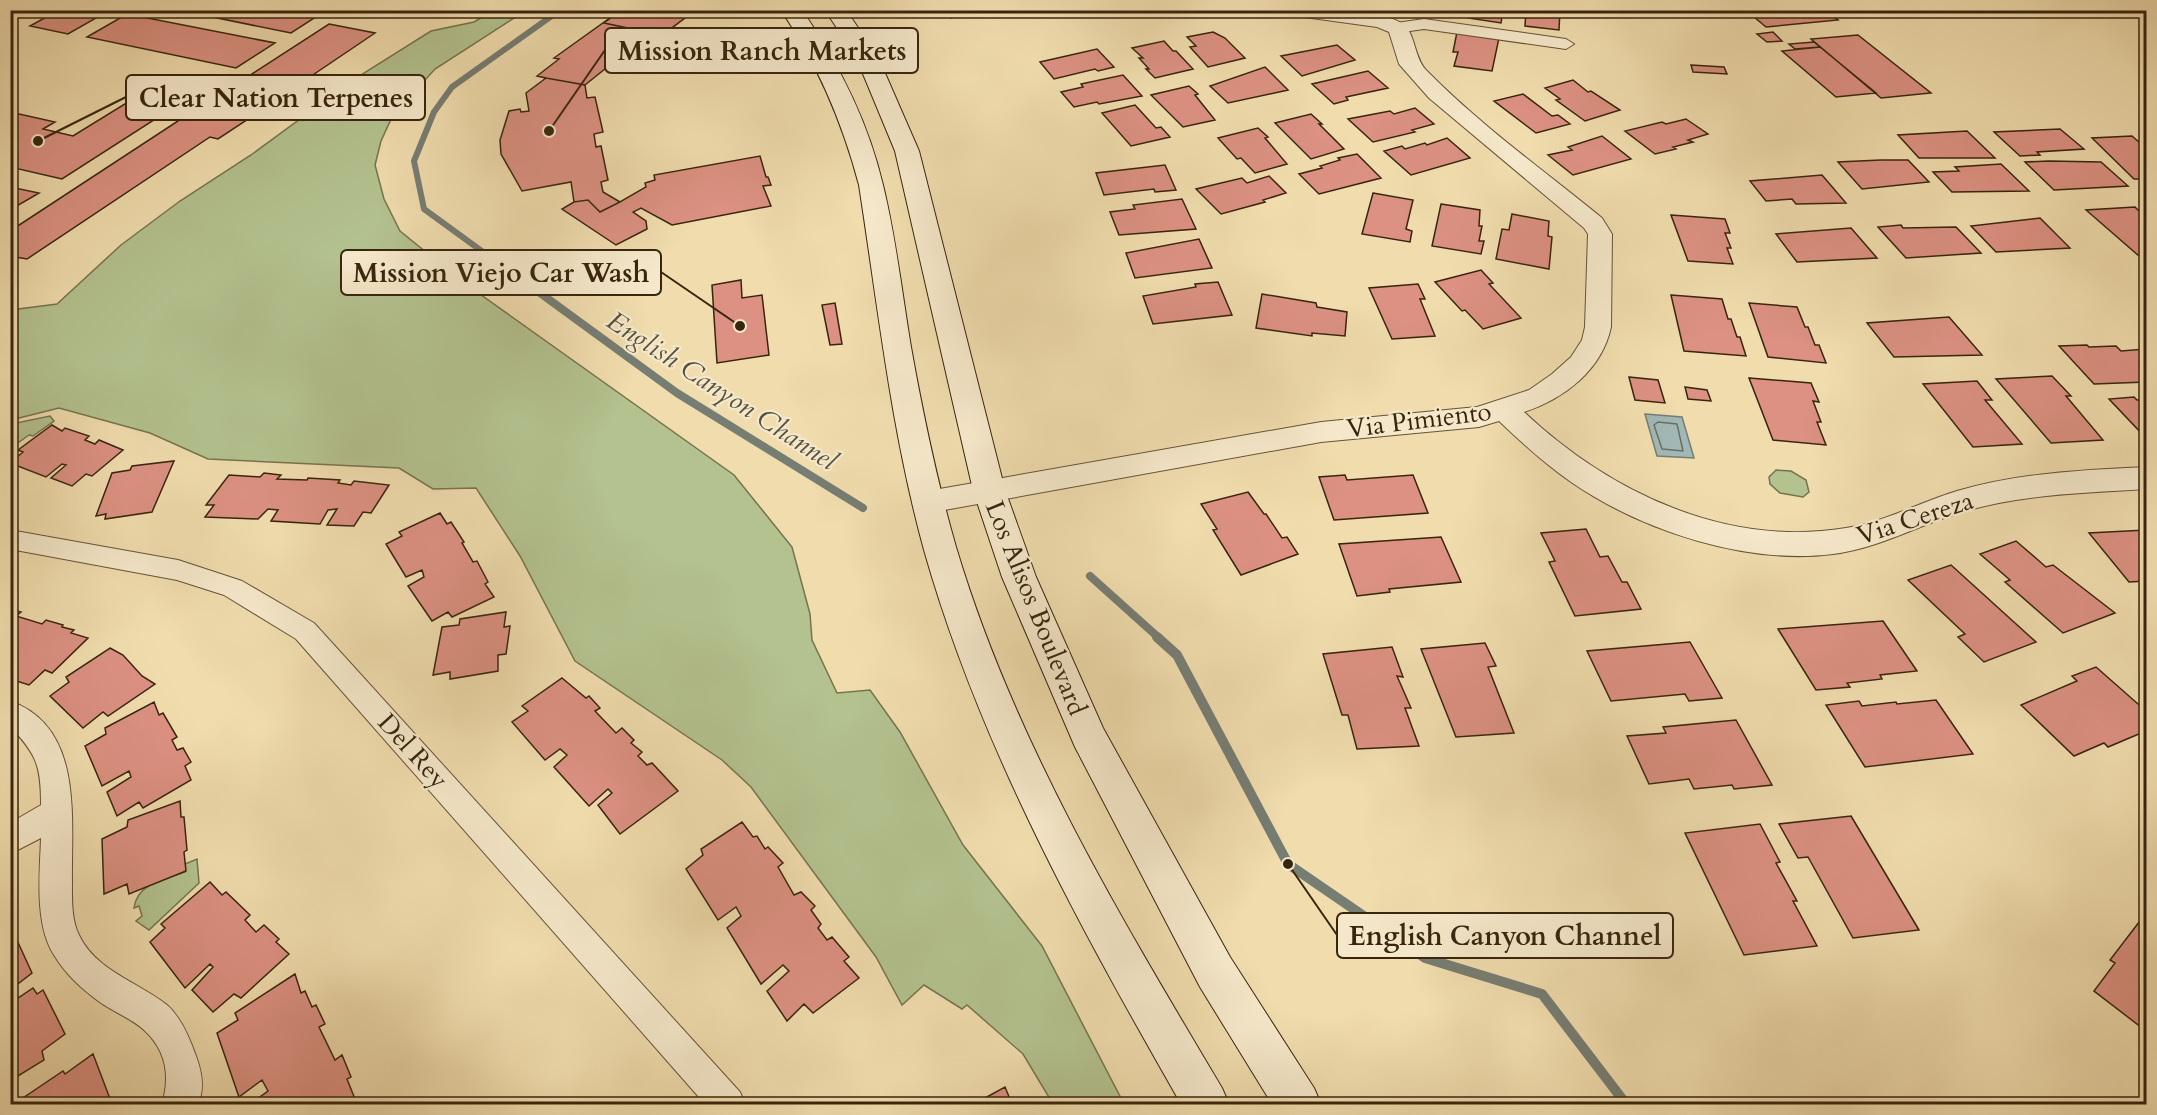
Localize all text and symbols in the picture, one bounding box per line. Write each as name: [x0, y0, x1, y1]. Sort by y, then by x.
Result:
callout: Mission Ranch Markets: [605, 28, 918, 73]
text: Mission Ranch Markets: [617, 33, 907, 70]
callout: Clear Nation Terpenes: [126, 75, 425, 120]
text: Clear Nation Terpenes: [139, 80, 413, 117]
callout: Mission Viejo Car Wash: [341, 250, 661, 295]
text: Mission Viejo Car Wash: [353, 255, 649, 292]
water label: English Canyon Channel: [600, 303, 845, 480]
street label: Via Pimiento: [1345, 394, 1493, 446]
street label: Via Cereza: [1852, 483, 1978, 553]
street label: Los Alisos Boulevard: [977, 496, 1095, 721]
street label: Del Rey: [370, 706, 456, 796]
callout: English Canyon Channel: [1337, 913, 1673, 958]
text: English Canyon Channel: [1349, 918, 1662, 955]

